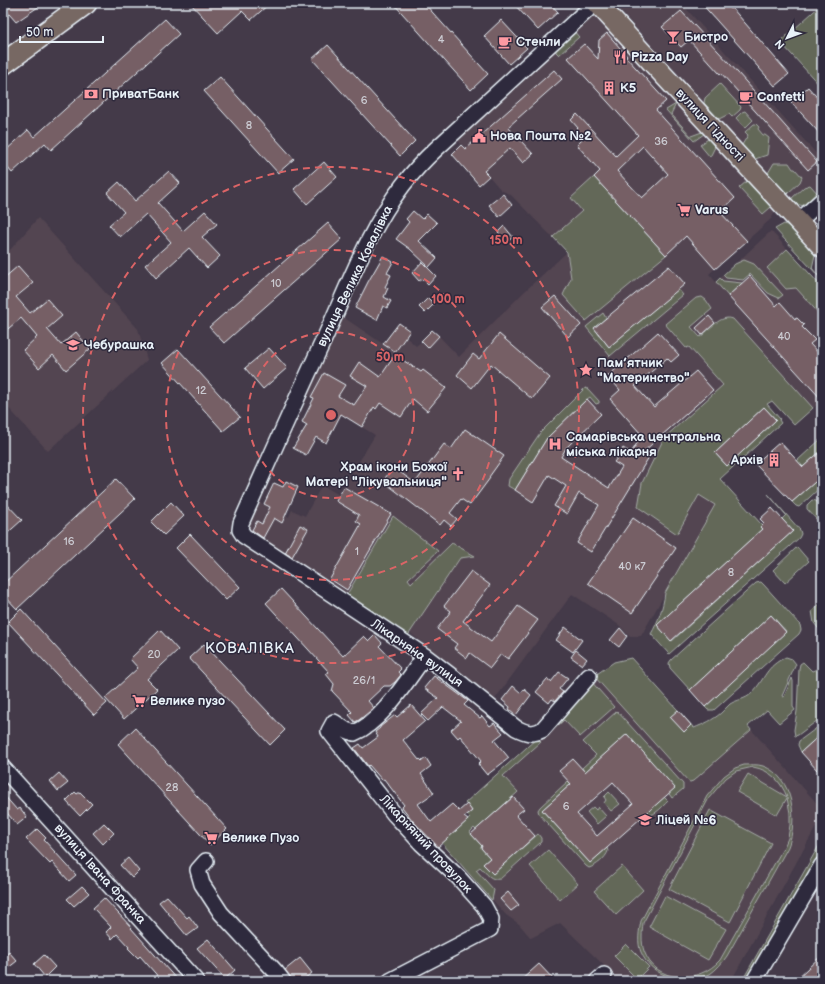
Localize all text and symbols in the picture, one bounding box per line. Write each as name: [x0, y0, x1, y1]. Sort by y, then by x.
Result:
scale bar: [20, 18, 103, 44]
north arrow: [767, 18, 807, 58]
text: 50 m: [26, 25, 53, 40]
bar icon: Бистро: [665, 29, 681, 45]
place label: Бистро: [684, 29, 728, 45]
house number: 4: [438, 33, 445, 46]
cafe icon: Стенли: [497, 34, 513, 50]
place label: Стенли: [516, 34, 560, 50]
text: N: [772, 37, 788, 52]
restaurant icon: Pizza Day: [612, 49, 628, 65]
place label: Pizza Day: [631, 49, 688, 65]
building icon: К5: [601, 80, 617, 96]
place label: К5: [620, 80, 637, 96]
street label: вулиця Гідності: [672, 85, 748, 165]
bank icon: ПриватБанк: [83, 86, 99, 102]
place label: ПриватБанк: [102, 86, 180, 102]
cafe icon: Confetti: [738, 89, 754, 105]
place label: Confetti: [757, 89, 805, 105]
house number: 6: [361, 94, 368, 107]
house number: 8: [246, 119, 252, 132]
public building icon: Нова Пошта №2: [471, 128, 487, 144]
place label: Нова Пошта №2: [490, 128, 592, 144]
house number: 36: [654, 135, 668, 148]
street label: вулиця Велика Ковалівка: [314, 202, 396, 349]
supermarket icon: Varus: [676, 202, 692, 218]
place label: Varus: [695, 202, 728, 218]
text: 150 m: [490, 233, 522, 248]
house number: 10: [271, 277, 282, 290]
text: 100 m: [431, 292, 465, 307]
house number: 40: [777, 330, 791, 343]
school or university icon: Чебурашка: [65, 337, 81, 353]
place label: Чебурашка: [84, 337, 155, 353]
text: 50 m: [376, 350, 404, 365]
place label: Пам’ятник "Материнство": [597, 355, 690, 386]
place icon: Пам’ятник "Материнство": [578, 362, 594, 378]
house number: 12: [196, 384, 207, 397]
centre of rings: [324, 408, 338, 422]
place label: Самарівська центральна міська лікарня: [566, 429, 721, 460]
hospital icon: Самарівська центральна міська лікарня: [547, 436, 563, 452]
place label: Архів: [730, 452, 763, 468]
building icon: Архів: [766, 452, 782, 468]
place label: Храм ікони Божої Матері "Лікувальниця": [306, 459, 448, 490]
church icon: Храм ікони Божої Матері "Лікувальниця": [450, 466, 466, 482]
house number: 16: [64, 535, 75, 548]
house number: 1: [355, 545, 359, 558]
house number: 40 к7: [618, 560, 646, 573]
house number: 8: [728, 566, 734, 579]
street label: Лікарняна вулиця: [367, 615, 466, 691]
district label: КОВАЛІВКА: [205, 639, 295, 658]
house number: 20: [148, 648, 161, 661]
house number: 26/1: [353, 674, 375, 687]
supermarket icon: Велике пузо: [131, 693, 147, 709]
place label: Велике пузо: [150, 693, 225, 709]
house number: 28: [166, 781, 178, 794]
street label: Лікарняний провулок: [376, 791, 476, 897]
house number: 6: [563, 800, 570, 813]
school or university icon: Ліцей №6: [637, 812, 653, 828]
place label: Ліцей №6: [655, 812, 716, 828]
street label: вулиця Івана Франка: [51, 821, 149, 928]
supermarket icon: Велике Пузо: [203, 830, 219, 846]
place label: Велике Пузо: [222, 830, 299, 846]

